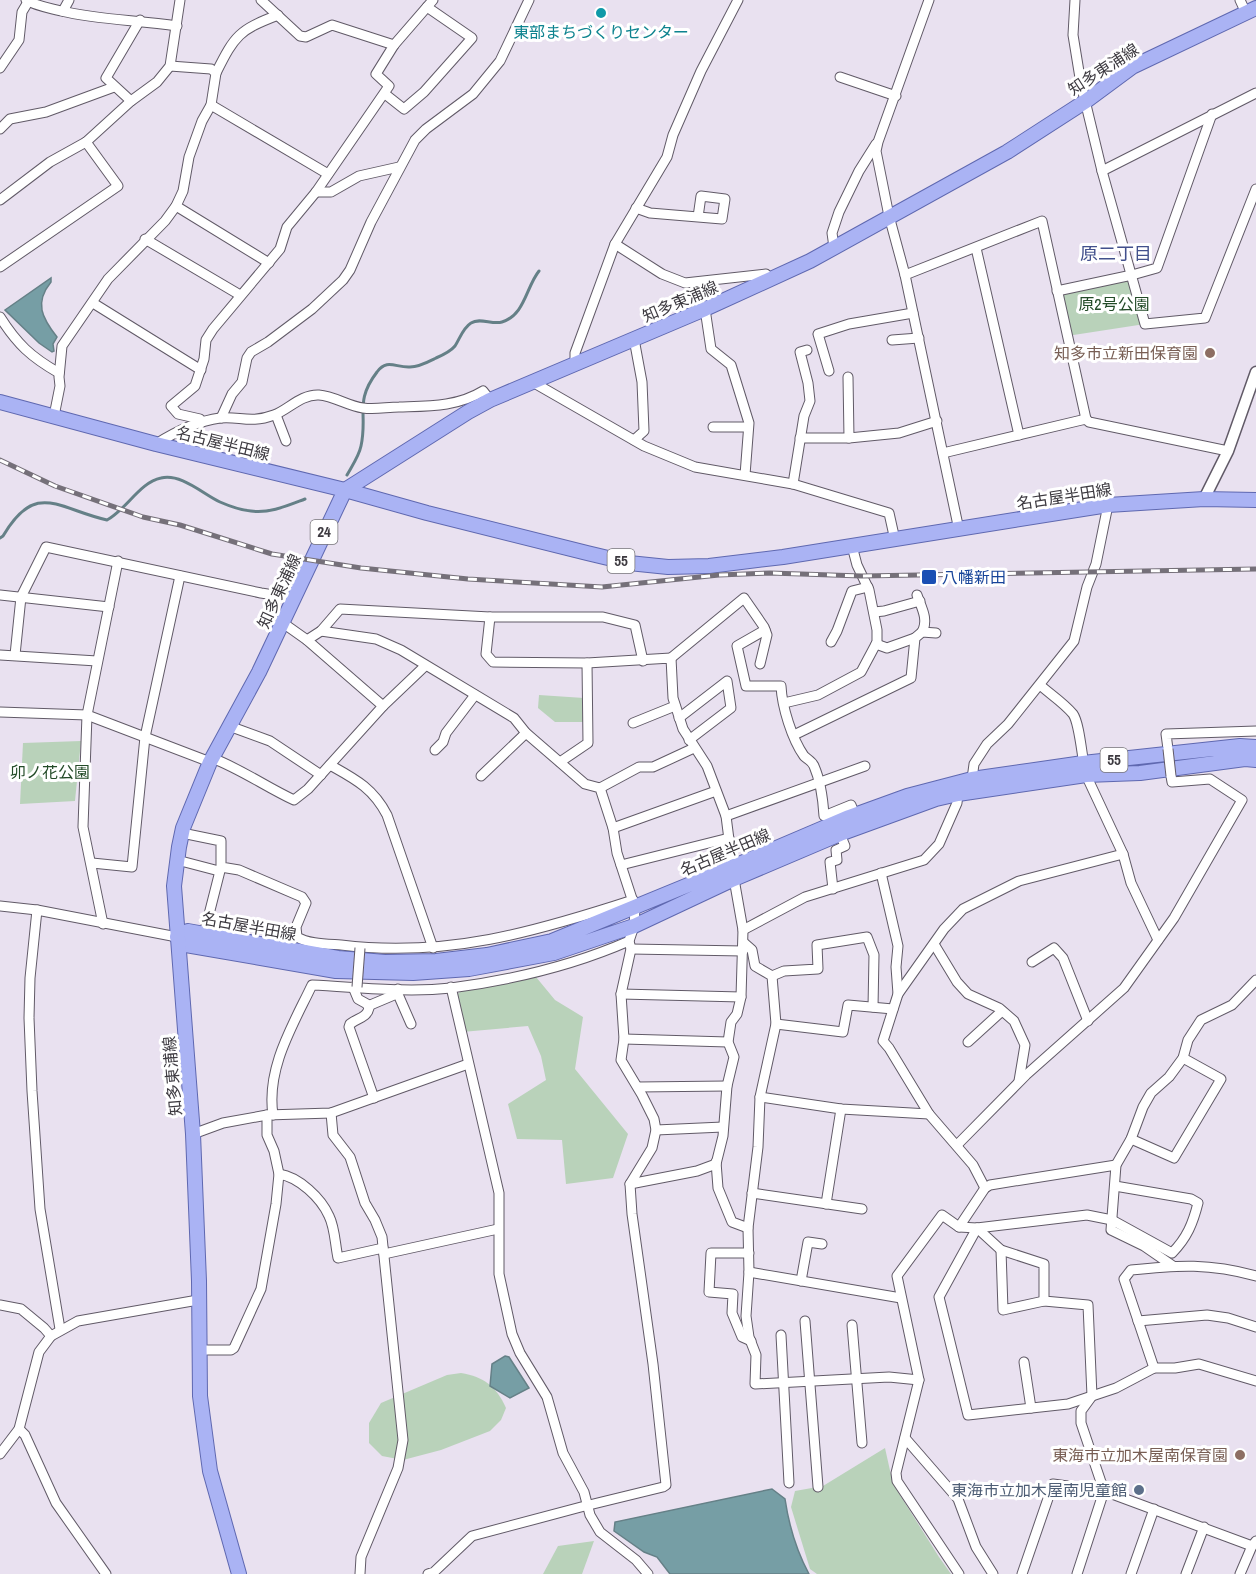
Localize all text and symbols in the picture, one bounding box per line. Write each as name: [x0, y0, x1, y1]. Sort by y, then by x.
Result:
marker: 東部まちづくりセンター: [594, 6, 608, 20]
place label: 東部まちづくりセンター: [513, 21, 689, 43]
street label: 知多東浦線: [1063, 38, 1143, 100]
district label: 原二丁目: [1080, 241, 1152, 266]
street label: 知多東浦線: [639, 275, 721, 327]
park label: 原2号公園: [1078, 293, 1150, 315]
place label: 知多市立新田保育園: [1054, 342, 1198, 364]
marker: 知多市立新田保育園: [1203, 346, 1217, 360]
street label: 名古屋半田線: [174, 421, 272, 465]
street label: 名古屋半田線: [1015, 478, 1113, 514]
road number: 24: [310, 520, 338, 544]
road number: 55: [608, 549, 634, 573]
street label: 知多東浦線: [252, 550, 306, 632]
place label: 八幡新田: [942, 566, 1006, 588]
marker: 八幡新田: [920, 568, 938, 586]
road number: 55: [1100, 748, 1128, 772]
park label: 卯ノ花公園: [10, 761, 90, 783]
street label: 名古屋半田線: [677, 823, 773, 881]
street label: 名古屋半田線: [200, 907, 298, 945]
street label: 知多東浦線: [158, 1035, 186, 1117]
place label: 東海市立加木屋南保育園: [1052, 1444, 1228, 1466]
marker: 東海市立加木屋南保育園: [1233, 1448, 1247, 1462]
place label: 東海市立加木屋南児童館: [951, 1479, 1127, 1501]
marker: 東海市立加木屋南児童館: [1132, 1483, 1146, 1497]

